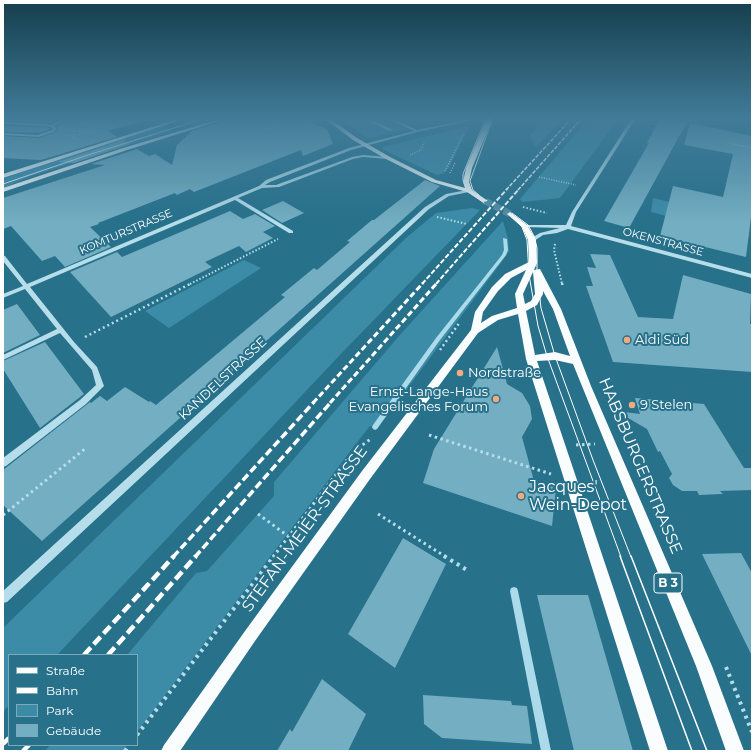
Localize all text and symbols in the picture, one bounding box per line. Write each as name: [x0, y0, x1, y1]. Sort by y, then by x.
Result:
street label: KOMTURSTRASSE: [78, 206, 174, 258]
street label: OKENSTRASSE: [621, 225, 705, 259]
place label: Aldi Süd: [635, 332, 689, 348]
street label: KANDELSTRASSE: [176, 334, 270, 424]
marker: Aldi Süd: [622, 335, 632, 345]
place label: Nordstraße: [468, 365, 541, 381]
marker: Nordstraße: [455, 368, 465, 378]
street label: HABSBURGERSTRASSE: [594, 375, 686, 557]
place label: Ernst-Lange-Haus Evangelisches Forum: [349, 384, 488, 415]
marker: Ernst-Lange-Haus Evangelisches Forum: [491, 394, 501, 404]
place label: 9 Stelen: [640, 397, 692, 413]
marker: 9 Stelen: [627, 400, 637, 410]
street label: STEFAN-MEIER-STRASSE: [238, 442, 372, 616]
place label: Jacques' Wein-Depot: [529, 477, 627, 515]
marker: Jacques' Wein-Depot: [516, 491, 526, 501]
road number: B 3: [654, 573, 682, 593]
legend: [8, 654, 138, 746]
text: Straße: [46, 663, 85, 678]
text: Bahn: [46, 683, 78, 698]
text: Park: [46, 703, 73, 718]
text: Gebäude: [46, 723, 101, 738]

